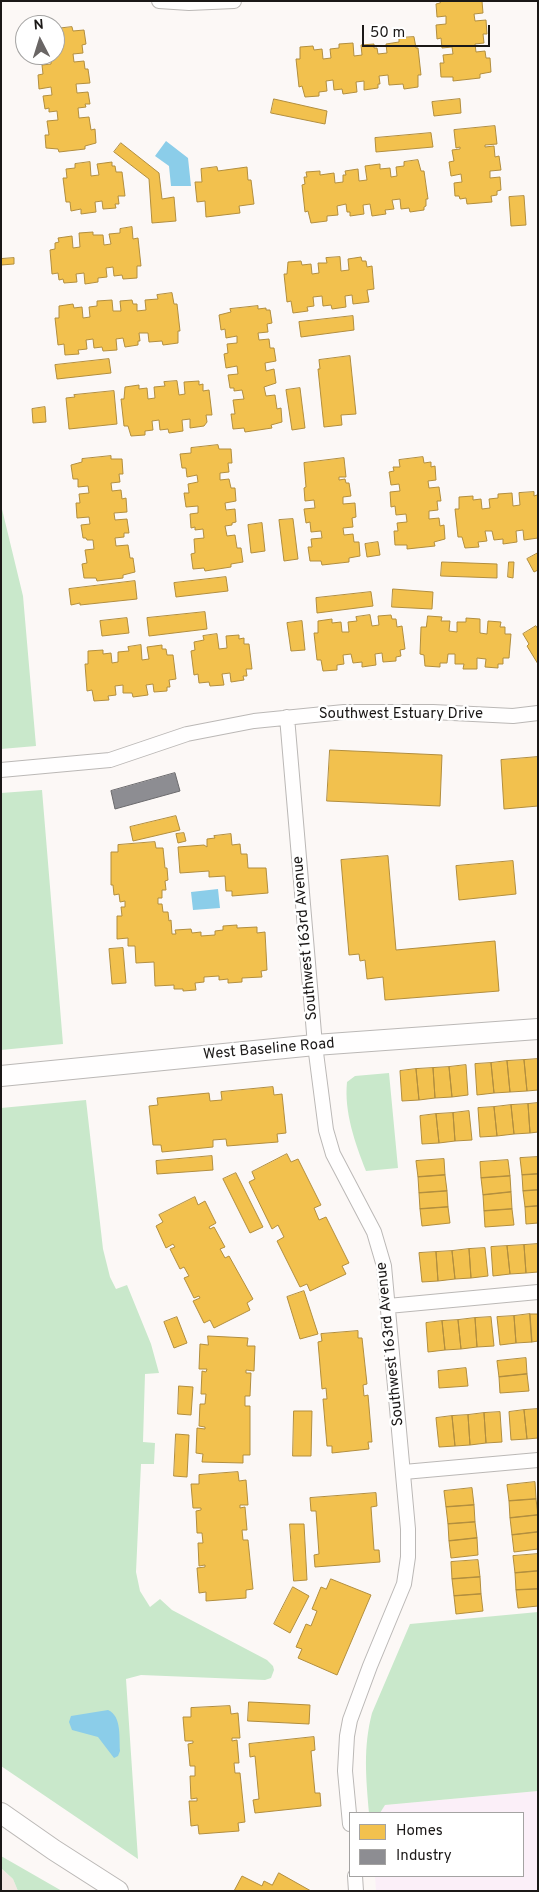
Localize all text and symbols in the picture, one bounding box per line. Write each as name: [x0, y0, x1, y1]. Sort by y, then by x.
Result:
north arrow: [15, 15, 65, 65]
scale bar: [364, 15, 492, 47]
text: N: [33, 17, 44, 34]
text: 50 m: [370, 24, 405, 43]
street label: Southwest Estuary Drive: [319, 706, 483, 724]
street label: Southwest 163rd Avenue: [290, 855, 322, 1021]
street label: West Baseline Road: [203, 1035, 335, 1065]
street label: Southwest 163rd Avenue: [373, 1261, 409, 1427]
legend: [349, 1812, 524, 1877]
text: Homes: [396, 1822, 443, 1841]
text: Industry: [396, 1847, 452, 1866]

